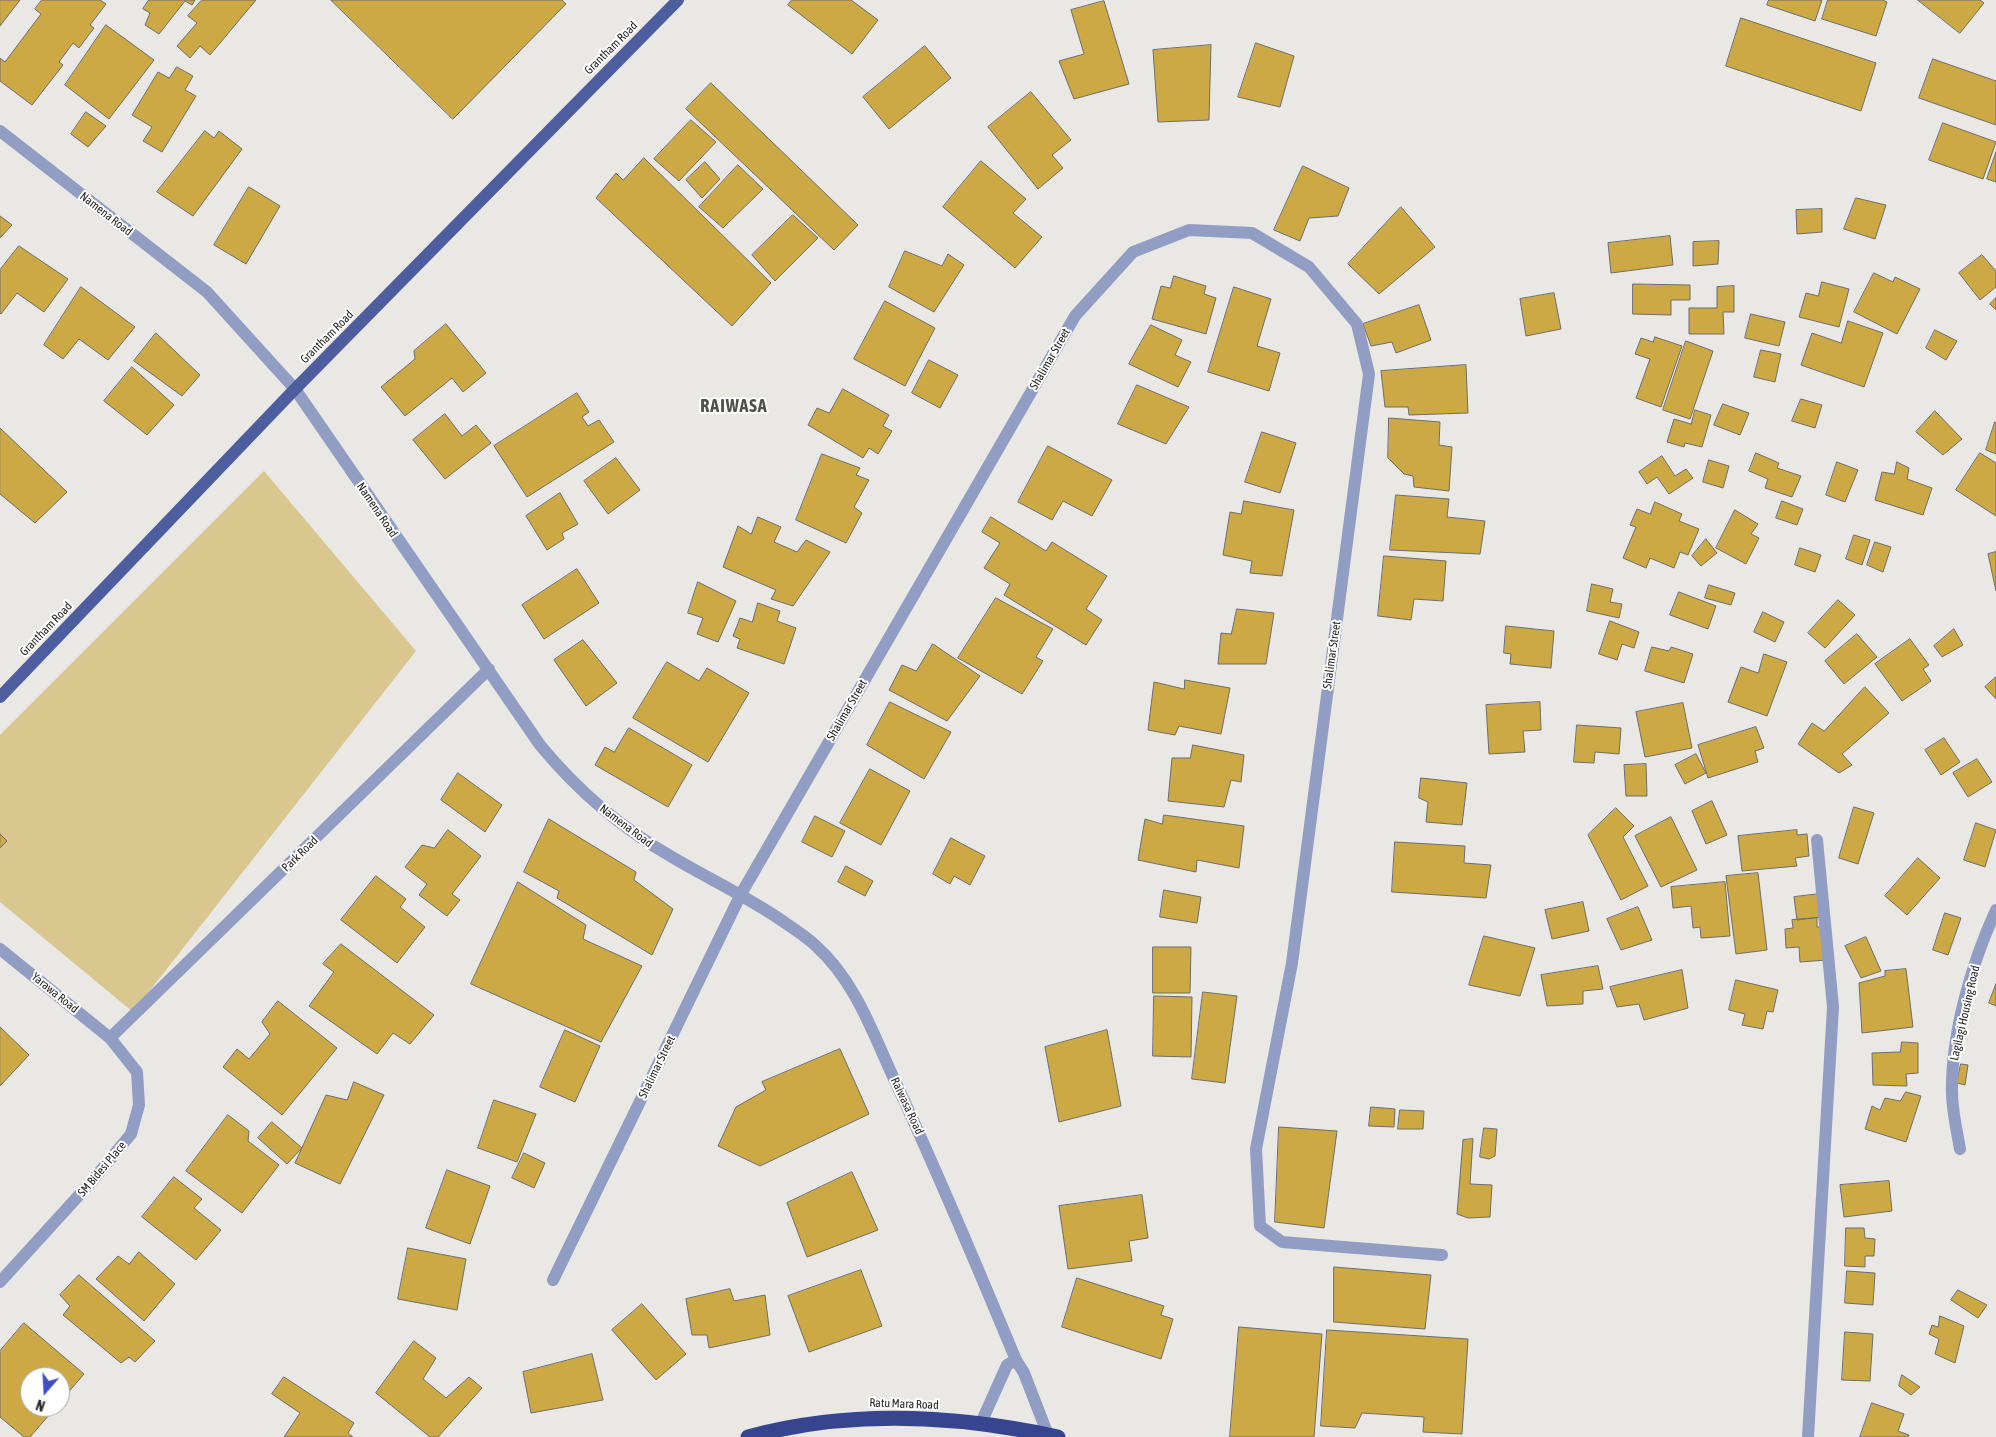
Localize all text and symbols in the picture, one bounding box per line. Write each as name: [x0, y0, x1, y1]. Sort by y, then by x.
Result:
street label: Grantham Road: [581, 18, 641, 78]
street label: Namena Road: [77, 189, 135, 239]
street label: Grantham Road: [297, 307, 357, 367]
street label: Shalimar Street: [1027, 326, 1073, 392]
district label: RAIWASA: [699, 395, 769, 417]
street label: Namena Road: [354, 480, 400, 540]
street label: Grantham Road: [17, 599, 75, 659]
street label: Shalimar Street: [1320, 620, 1344, 690]
street label: Shalimar Street: [824, 677, 870, 743]
street label: Namena Road: [597, 801, 655, 851]
street label: Park Road: [279, 833, 321, 875]
street label: Lagilagi Housing Road: [1947, 964, 1983, 1062]
street label: Yarawa Road: [29, 970, 81, 1016]
street label: Shalimar Street: [636, 1033, 678, 1101]
street label: Raiwasa Road: [888, 1075, 926, 1137]
street label: SM Bidesi Place: [75, 1139, 129, 1199]
north arrow: [20, 1367, 70, 1417]
text: N: [34, 1396, 47, 1414]
street label: Ratu Mara Road: [869, 1396, 939, 1412]

